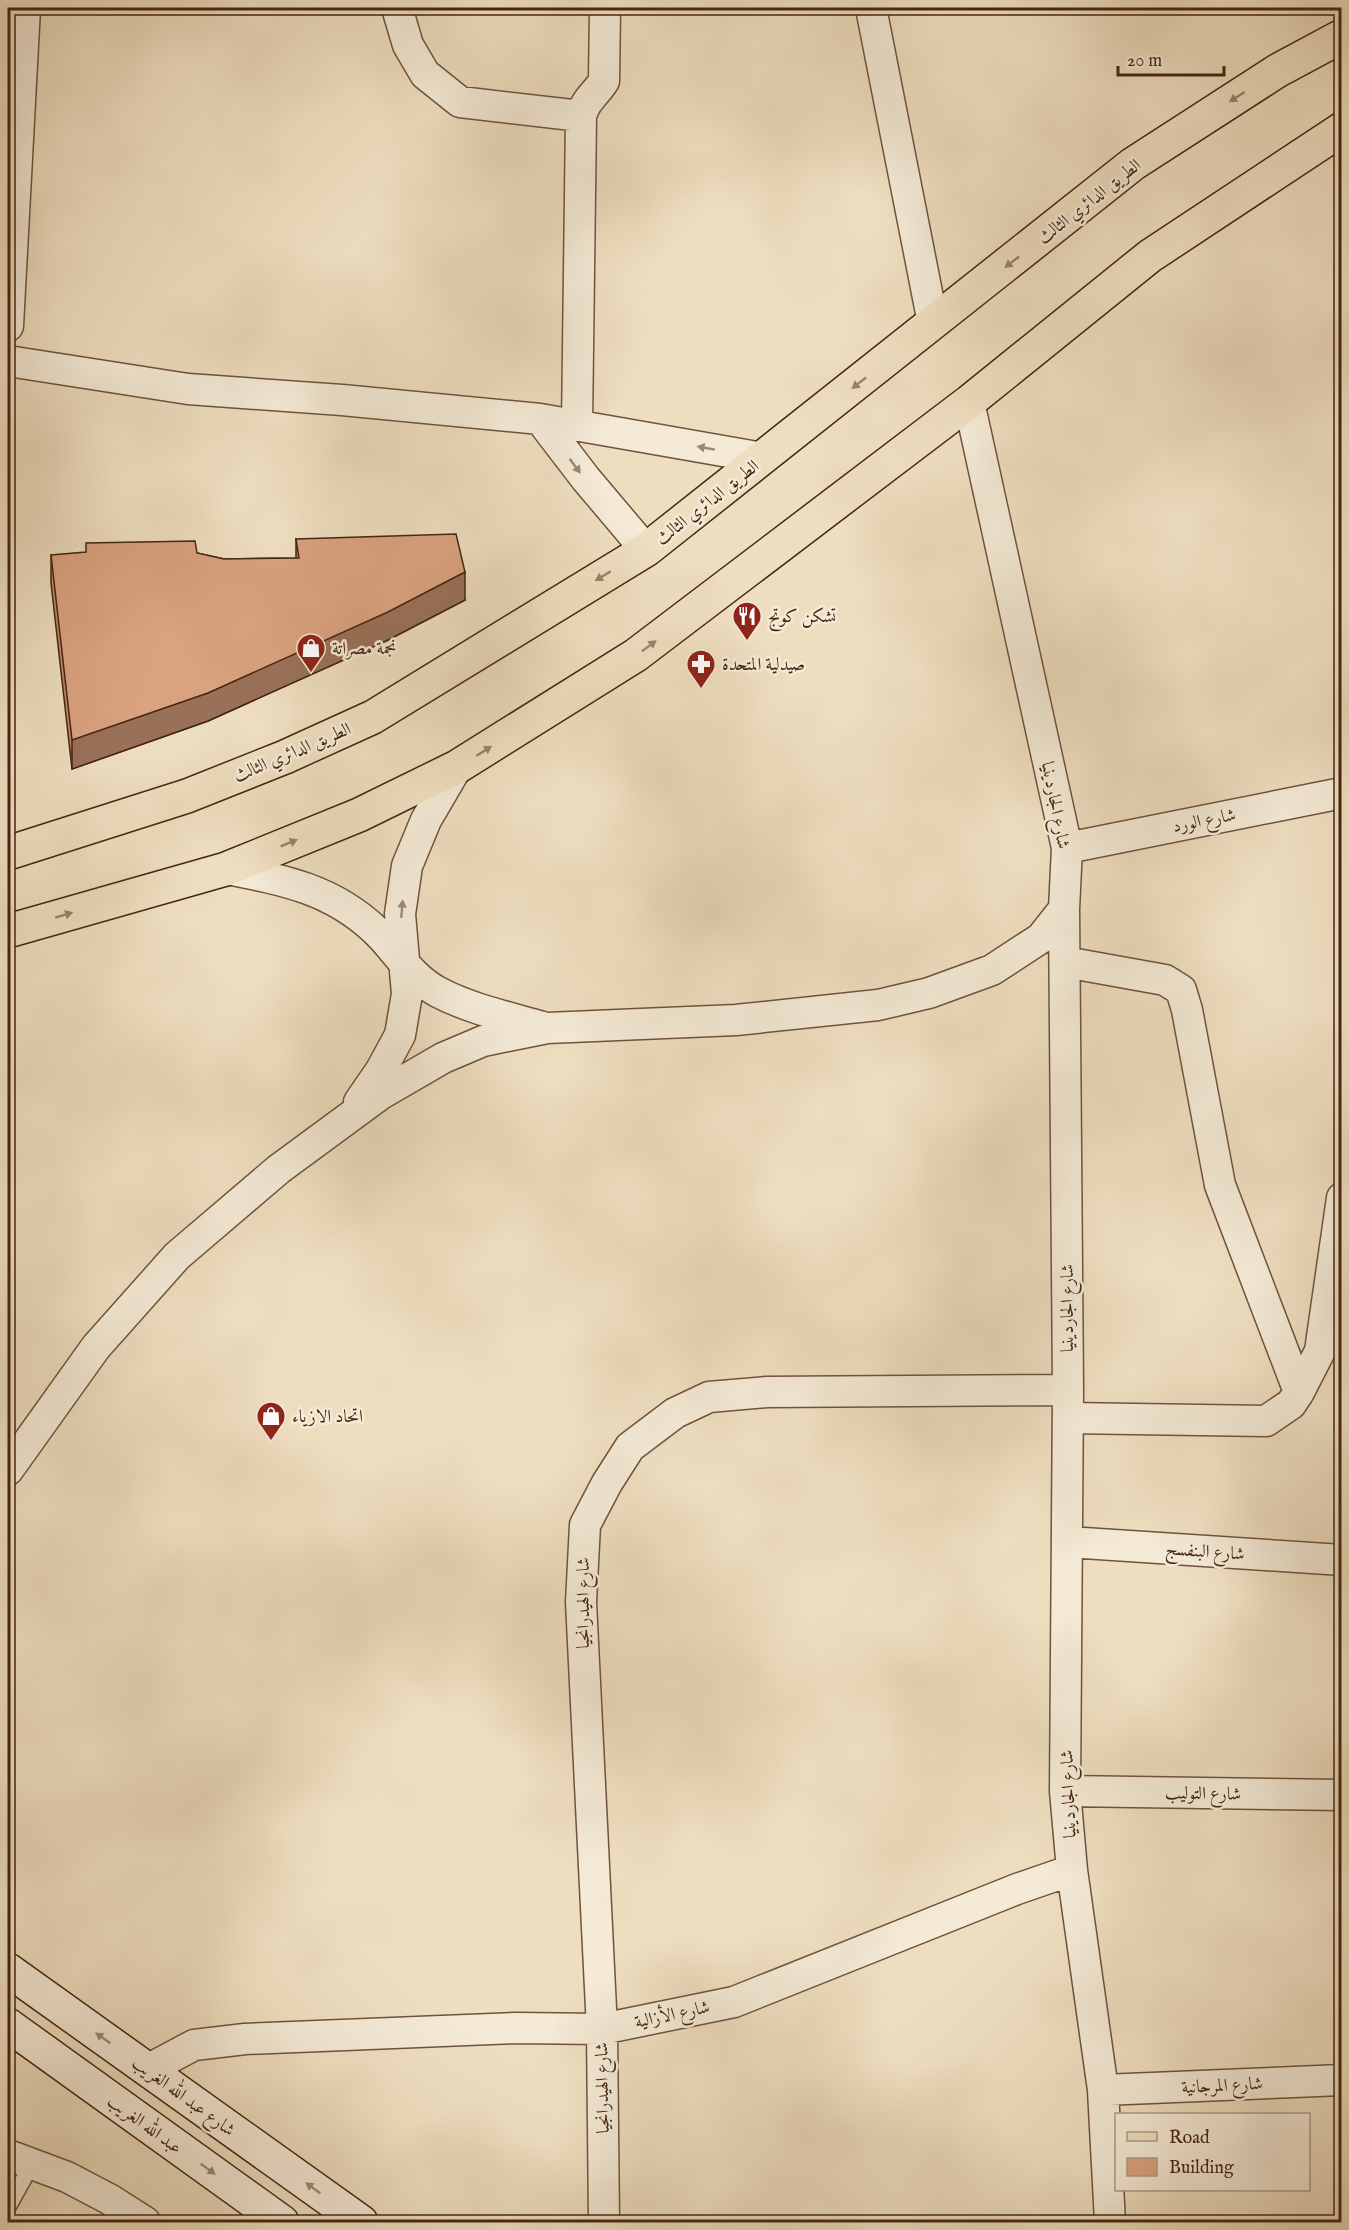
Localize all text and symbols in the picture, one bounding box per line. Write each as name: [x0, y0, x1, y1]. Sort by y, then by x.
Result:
scale bar: [1118, 39, 1224, 77]
text: 20 m: [1127, 50, 1162, 73]
one-way arrow: [1228, 92, 1245, 103]
street label: الطريق الدائري الثالث: [1033, 154, 1148, 252]
one-way arrow: [1004, 256, 1020, 269]
one-way arrow: [851, 376, 866, 388]
one-way arrow: [696, 443, 715, 452]
street label: الطريق الدائري الثالث: [651, 455, 766, 553]
one-way arrow: [569, 458, 581, 473]
one-way arrow: [595, 571, 611, 582]
restaurant icon: تشكن كوتج: [731, 600, 763, 642]
place label: تشكن كوتج: [768, 606, 836, 632]
shop icon: نجمة مصراتة: [295, 632, 327, 674]
place label: نجمة مصراتة: [332, 638, 397, 661]
one-way arrow: [641, 640, 656, 652]
pharmacy icon: صيدلية المتحدة: [685, 648, 717, 690]
place label: صيدلية المتحدة: [722, 654, 805, 677]
street label: الطريق الدائري الثالث: [230, 718, 356, 790]
one-way arrow: [476, 745, 492, 756]
street label: شارع الجاردينيا: [1033, 760, 1074, 851]
street label: شارع الورد: [1171, 804, 1238, 841]
one-way arrow: [281, 838, 299, 848]
one-way arrow: [397, 899, 407, 918]
one-way arrow: [55, 910, 73, 919]
street label: شارع الجاردينيا: [1057, 1264, 1082, 1352]
shop icon: اتحاد الازياء: [255, 1400, 287, 1442]
place label: اتحاد الازياء: [292, 1406, 363, 1429]
street label: شارع البنفسج: [1164, 1538, 1245, 1570]
street label: شارع الهيدرانجيا: [573, 1557, 598, 1649]
street label: شارع الجاردينيا: [1056, 1749, 1085, 1839]
street label: شارع التوليب: [1165, 1782, 1241, 1809]
street label: شارع الأزالية: [632, 1993, 712, 2037]
one-way arrow: [96, 2033, 111, 2045]
street label: شارع الهيدرانجيا: [591, 2042, 618, 2134]
street label: شارع عبد الله الغريب: [128, 2051, 240, 2141]
street label: شارع المرجانية: [1181, 2073, 1263, 2102]
street label: عبد الله الغريب: [103, 2090, 187, 2158]
legend: [1115, 2113, 1310, 2191]
text: Road: [1169, 2127, 1210, 2150]
text: Building: [1169, 2157, 1234, 2180]
one-way arrow: [201, 2163, 216, 2175]
one-way arrow: [306, 2183, 321, 2195]

